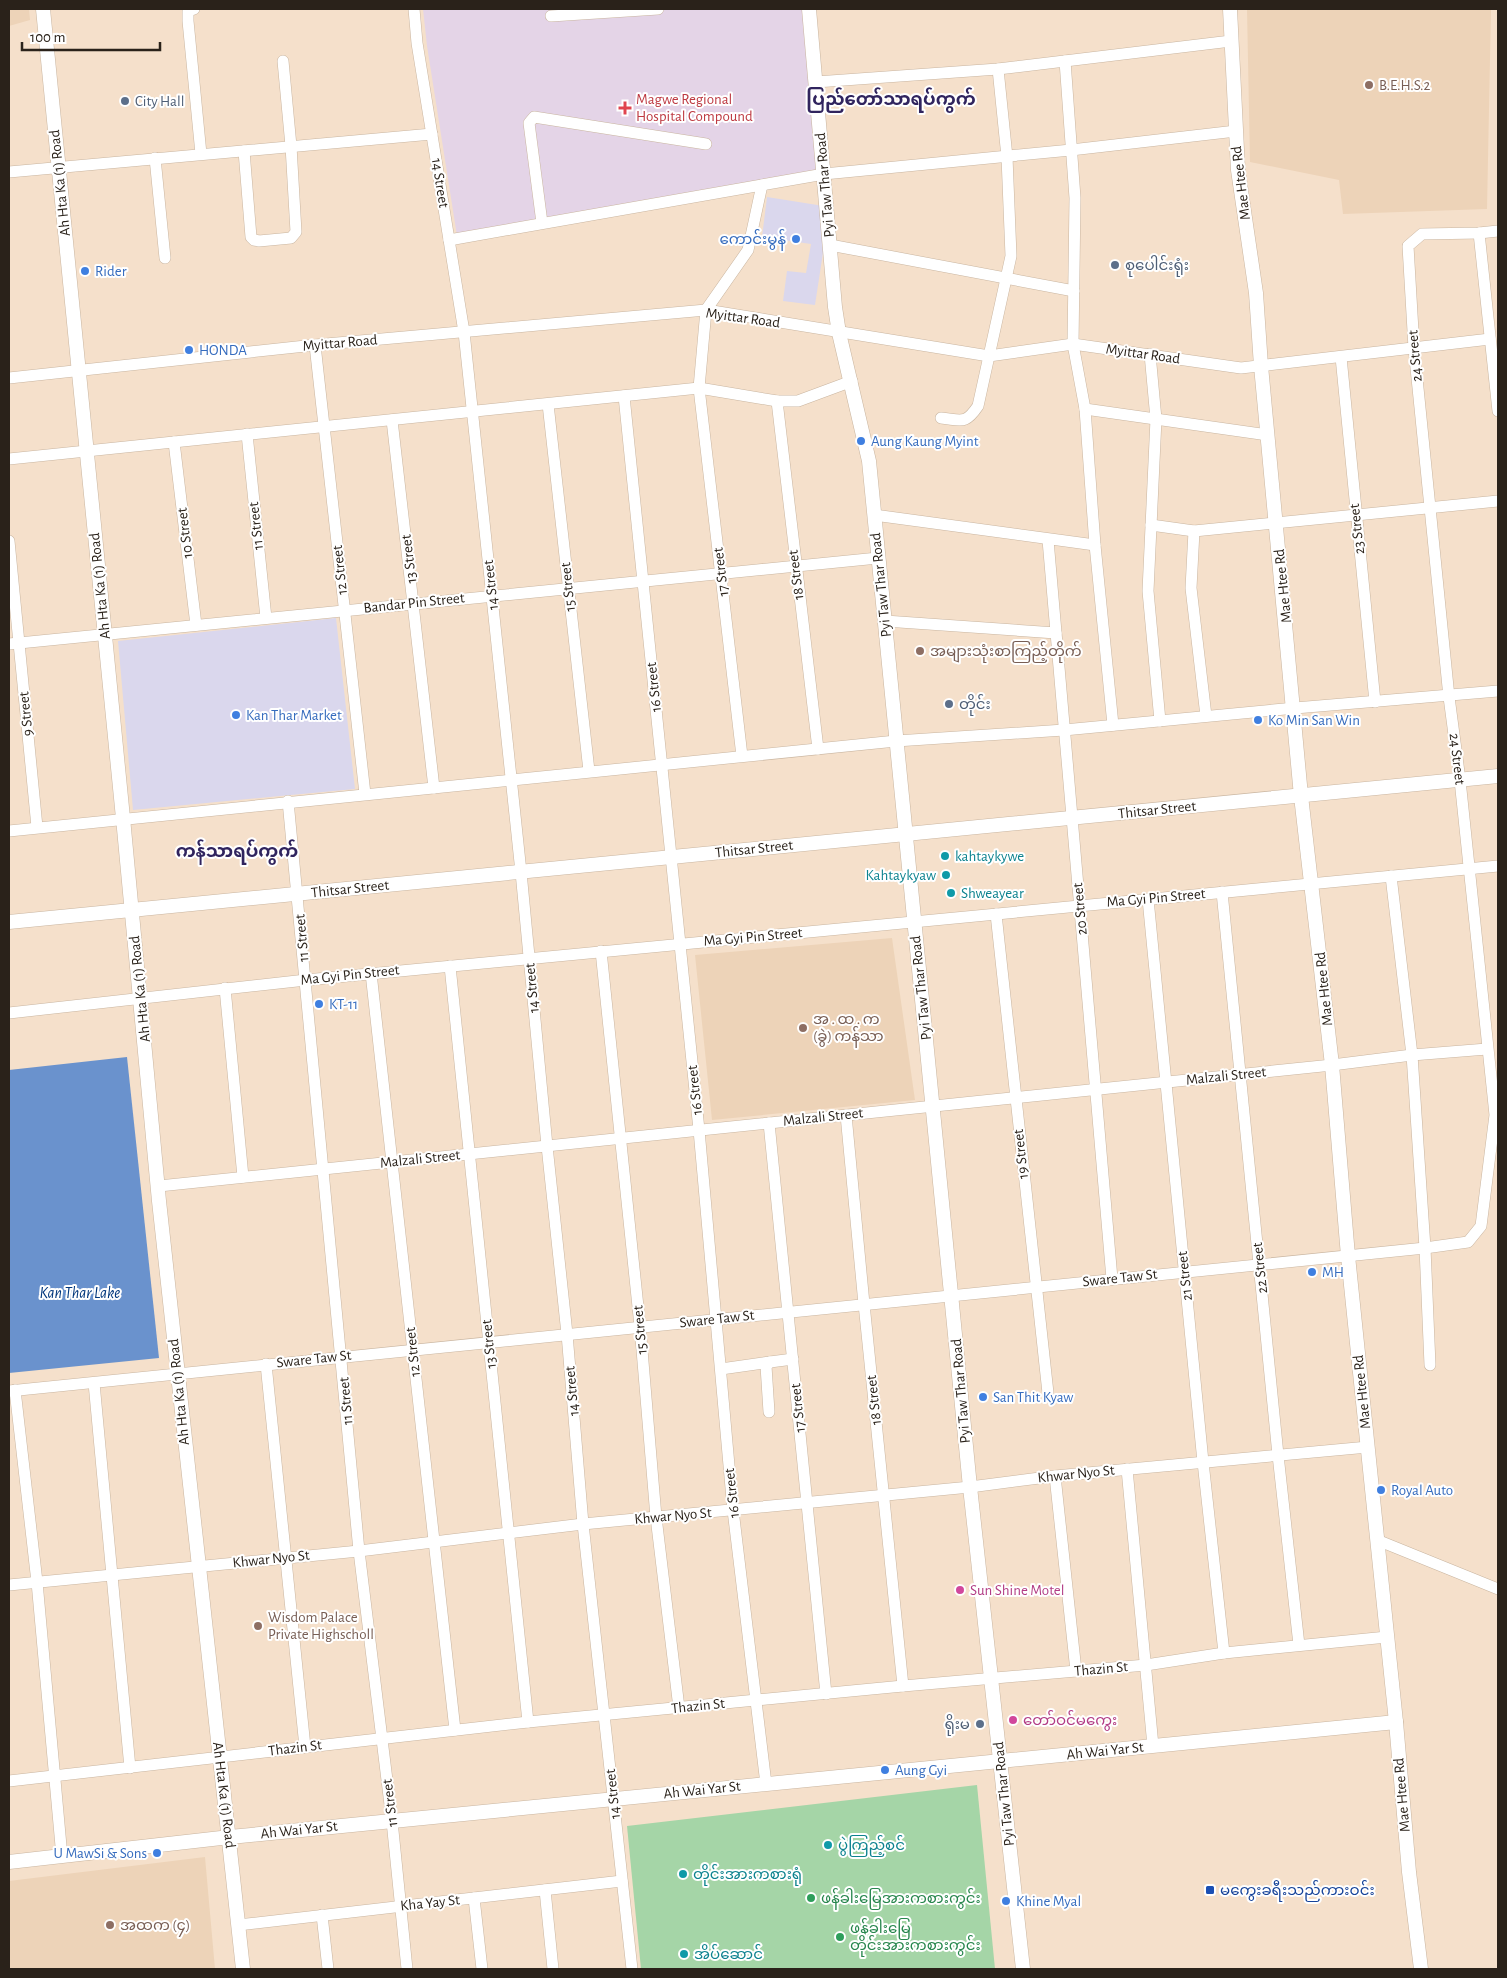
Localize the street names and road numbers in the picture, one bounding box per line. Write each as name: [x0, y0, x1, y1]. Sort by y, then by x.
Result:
street label: Ah Hta Ka (1) Road: [47, 129, 73, 237]
street label: Pyi Taw Thar Road: [813, 132, 837, 238]
street label: Mae Htee Rd: [1229, 145, 1253, 221]
street label: 14 Street: [429, 157, 451, 209]
street label: Myittar Road: [705, 305, 781, 331]
street label: 24 Street: [1405, 329, 1425, 382]
street label: Myittar Road: [302, 332, 378, 354]
street label: Myittar Road: [1105, 341, 1181, 367]
street label: 11 Street: [246, 501, 266, 551]
street label: 23 Street: [1347, 503, 1367, 555]
street label: 10 Street: [174, 507, 196, 559]
street label: Ah Hta Ka (1) Road: [87, 532, 113, 640]
street label: Pyi Taw Thar Road: [868, 532, 894, 638]
street label: 13 Street: [399, 534, 419, 584]
street label: 12 Street: [330, 544, 350, 596]
street label: 17 Street: [711, 546, 731, 597]
street label: Mae Htee Rd: [1272, 548, 1294, 624]
street label: 18 Street: [785, 549, 806, 601]
street label: 14 Street: [481, 559, 501, 611]
street label: 15 Street: [558, 562, 578, 612]
street label: Bandar Pin Street: [363, 590, 465, 616]
street label: 16 Street: [644, 661, 664, 713]
street label: 9 Street: [16, 691, 36, 737]
street label: 24 Street: [1446, 732, 1468, 786]
street label: Thitsar Street: [1117, 798, 1197, 822]
street label: Thitsar Street: [714, 837, 794, 861]
street label: Thitsar Street: [310, 877, 390, 901]
street label: 20 Street: [1070, 882, 1090, 936]
street label: Ma Gyi Pin Street: [1106, 886, 1206, 910]
street label: 11 Street: [292, 913, 312, 963]
street label: Ma Gyi Pin Street: [703, 925, 803, 949]
street label: Ah Hta Ka (1) Road: [127, 935, 153, 1043]
street label: Pyi Taw Thar Road: [908, 935, 934, 1041]
street label: Mae Htee Rd: [1313, 951, 1335, 1027]
street label: Ma Gyi Pin Street: [300, 962, 400, 988]
street label: 14 Street: [522, 962, 542, 1014]
street label: 16 Street: [685, 1064, 705, 1116]
street label: Malzali Street: [1185, 1064, 1267, 1088]
street label: Malzali Street: [782, 1105, 864, 1129]
street label: 19 Street: [1011, 1128, 1031, 1180]
street label: Malzali Street: [379, 1147, 461, 1171]
street label: 22 Street: [1250, 1241, 1270, 1294]
street label: 21 Street: [1175, 1250, 1195, 1302]
street label: Sware Taw St: [1082, 1267, 1158, 1289]
street label: 15 Street: [630, 1305, 650, 1355]
street label: Sware Taw St: [679, 1308, 755, 1330]
street label: 13 Street: [479, 1319, 499, 1369]
street label: 12 Street: [403, 1326, 423, 1378]
street label: Ah Hta Ka (1) Road: [166, 1338, 192, 1446]
street label: Pyi Taw Thar Road: [949, 1338, 973, 1444]
street label: Sware Taw St: [276, 1348, 352, 1370]
street label: Mae Htee Rd: [1351, 1354, 1373, 1430]
street label: 14 Street: [562, 1365, 582, 1417]
street label: 18 Street: [864, 1374, 884, 1426]
street label: 11 Street: [336, 1376, 356, 1426]
street label: 17 Street: [788, 1383, 808, 1433]
street label: Khwar Nyo St: [1037, 1462, 1115, 1486]
street label: 16 Street: [722, 1467, 742, 1519]
street label: Khwar Nyo St: [634, 1505, 712, 1527]
street label: Khwar Nyo St: [232, 1547, 310, 1571]
street label: Thazin St: [1074, 1659, 1129, 1679]
street label: Thazin St: [670, 1696, 726, 1716]
street label: Thazin St: [267, 1737, 323, 1759]
street label: Ah Wai Yar St: [1066, 1739, 1145, 1763]
street label: Ah Hta Ka (1) Road: [210, 1741, 238, 1849]
street label: Pyi Taw Thar Road: [991, 1741, 1017, 1847]
street label: Mae Htee Rd: [1391, 1757, 1413, 1833]
street label: 14 Street: [603, 1768, 623, 1820]
street label: 11 Street: [380, 1778, 400, 1828]
street label: Ah Wai Yar St: [663, 1778, 742, 1802]
street label: Ah Wai Yar St: [260, 1818, 339, 1842]
street label: Kha Yay St: [399, 1892, 461, 1914]

